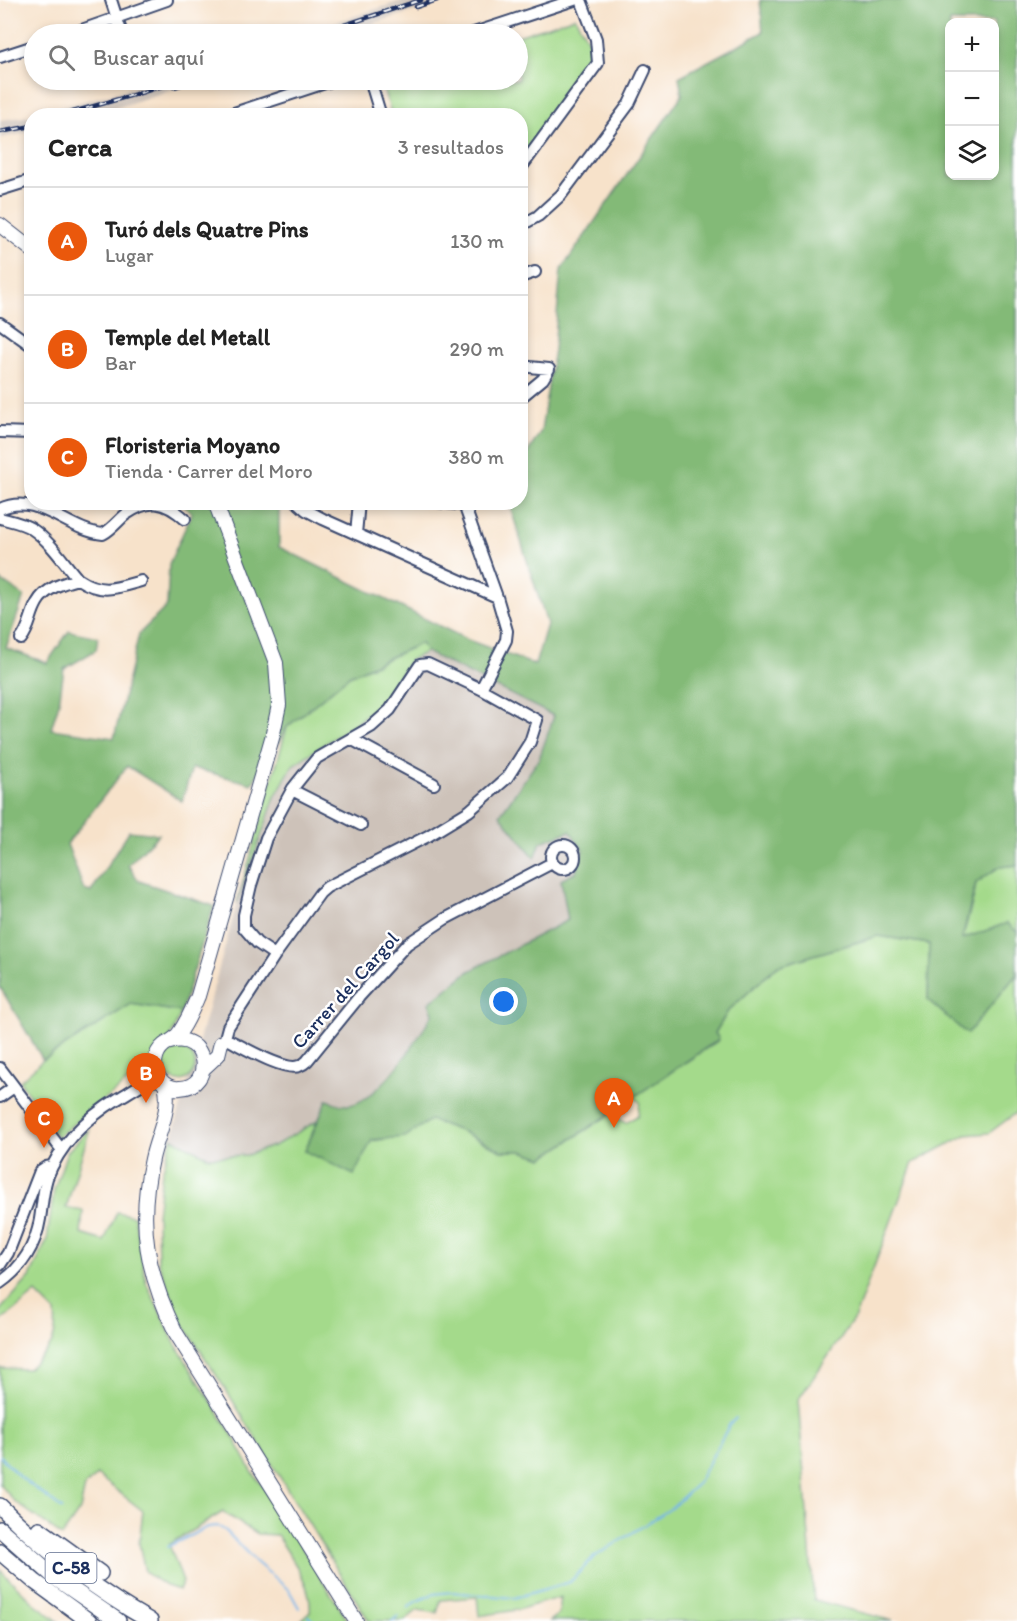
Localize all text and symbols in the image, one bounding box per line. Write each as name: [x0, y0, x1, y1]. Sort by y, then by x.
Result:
map controls: [945, 18, 999, 180]
button: +: [945, 18, 999, 72]
search box: [24, 24, 528, 90]
icon: search: [45, 41, 78, 74]
text: Buscar aquí: [93, 44, 204, 71]
button: −: [945, 72, 999, 126]
button: layers: [945, 126, 999, 180]
text: Cerca: [48, 131, 112, 163]
text: 3 resultados: [398, 135, 504, 159]
text: Turó dels Quatre Pins: [105, 216, 308, 243]
text: A: [61, 229, 74, 253]
text: 130 m: [450, 229, 504, 253]
text: Lugar: [105, 243, 154, 267]
text: Temple del Metall: [105, 324, 270, 351]
text: B: [61, 337, 74, 361]
text: 290 m: [449, 337, 504, 361]
text: Bar: [105, 351, 136, 375]
text: Floristeria Moyano: [105, 432, 280, 459]
text: C: [61, 445, 74, 469]
text: 380 m: [449, 445, 504, 469]
text: Tienda · Carrer del Moro: [105, 459, 313, 483]
street label: Carrer del Cargol: [286, 926, 404, 1053]
your location: [489, 987, 518, 1016]
pin: B: [126, 1054, 166, 1103]
pin: A: [594, 1078, 634, 1128]
pin: C: [24, 1098, 63, 1148]
road number: C-58: [46, 1553, 97, 1583]

